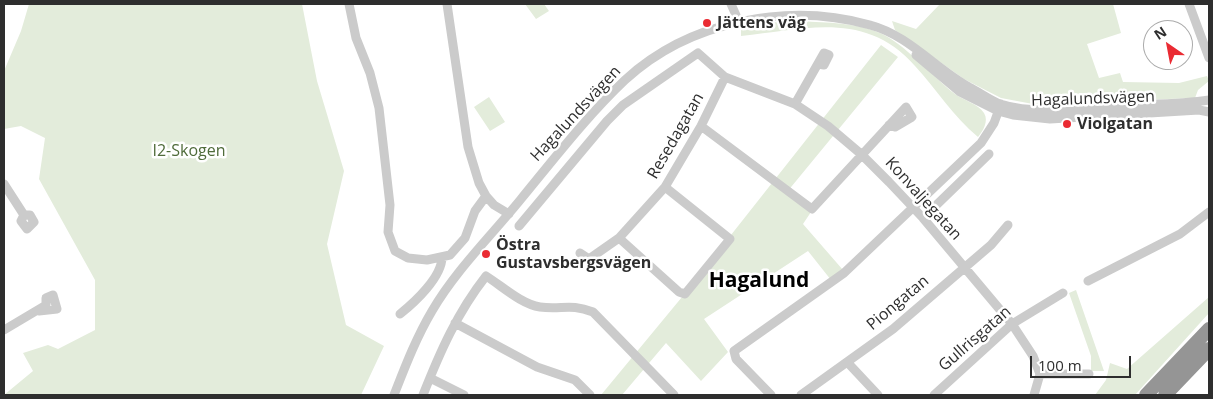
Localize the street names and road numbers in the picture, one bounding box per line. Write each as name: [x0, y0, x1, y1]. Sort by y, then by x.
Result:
street label: Hagalundsvägen: [527, 62, 625, 166]
street label: Hagalundsvägen: [1031, 87, 1155, 111]
street label: Resedagatan: [644, 90, 708, 182]
street label: Konvaljegatan: [881, 154, 965, 244]
street label: Piongatan: [863, 272, 933, 334]
street label: Gullrisgatan: [935, 302, 1015, 376]

